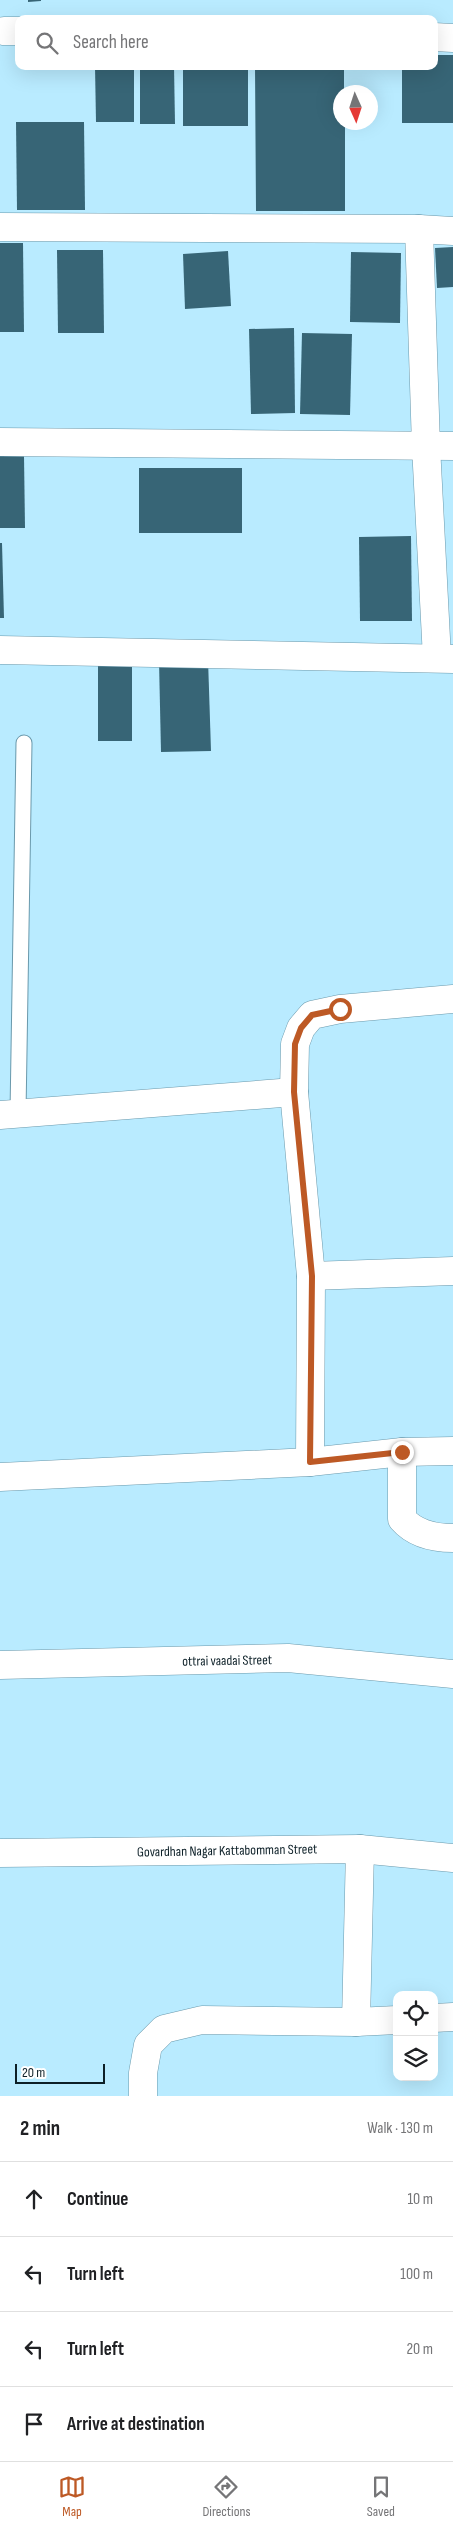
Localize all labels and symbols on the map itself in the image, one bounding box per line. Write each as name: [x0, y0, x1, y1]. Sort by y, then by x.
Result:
north arrow: [333, 85, 378, 130]
route start: [329, 998, 352, 1021]
route end: [391, 1441, 414, 1464]
street label: ottrai vaadai Street: [182, 1651, 272, 1670]
street label: Govardhan Nagar Kattabomman Street: [137, 1840, 317, 1861]
scale bar: [15, 2061, 105, 2084]

